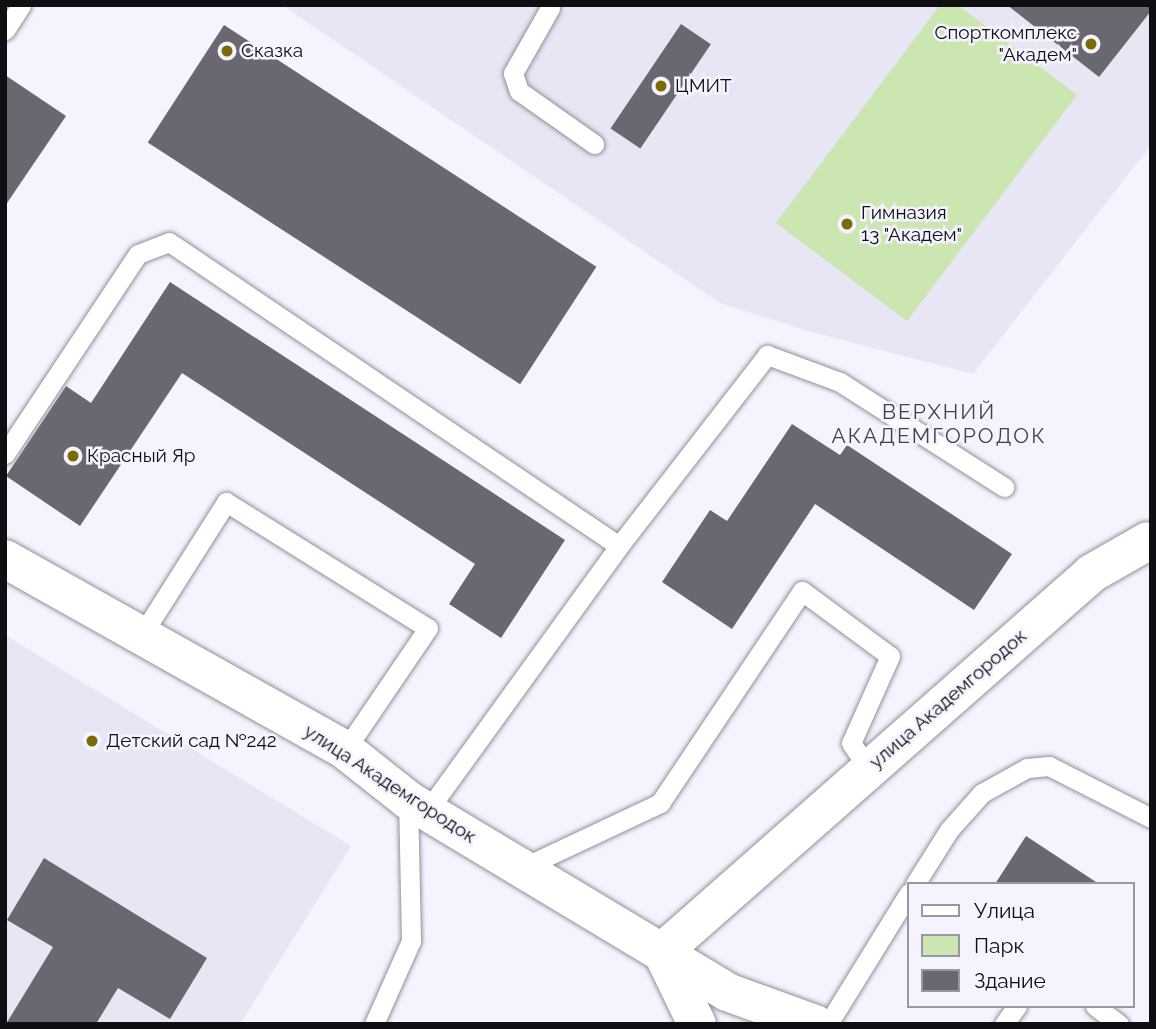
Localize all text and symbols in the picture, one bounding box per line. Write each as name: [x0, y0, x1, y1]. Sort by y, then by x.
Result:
place label: Спорткомплекс "Академ": [935, 22, 1077, 66]
marker: Спорткомплекс "Академ": [1083, 36, 1099, 52]
place label: Сказка: [241, 40, 303, 62]
marker: Сказка: [219, 43, 235, 59]
place label: ЦМИТ: [675, 75, 732, 97]
marker: ЦМИТ: [653, 78, 669, 94]
place label: Гимназия 13 "Академ": [861, 202, 963, 246]
marker: Гимназия 13 "Академ": [839, 216, 855, 232]
district label: ВЕРХНИЙ АКАДЕМГОРОДОК: [833, 399, 1045, 449]
place label: Красный Яр: [87, 445, 195, 467]
marker: Красный Яр: [65, 448, 81, 464]
street label: улица Академгородок: [865, 624, 1031, 774]
street label: улица Академгородок: [299, 720, 481, 848]
place label: Детский сад №242: [106, 730, 277, 752]
marker: Детский сад №242: [84, 733, 100, 749]
legend: [908, 882, 1135, 1008]
text: Улица: [974, 898, 1035, 923]
text: Парк: [974, 933, 1024, 958]
text: Здание: [974, 968, 1046, 993]

